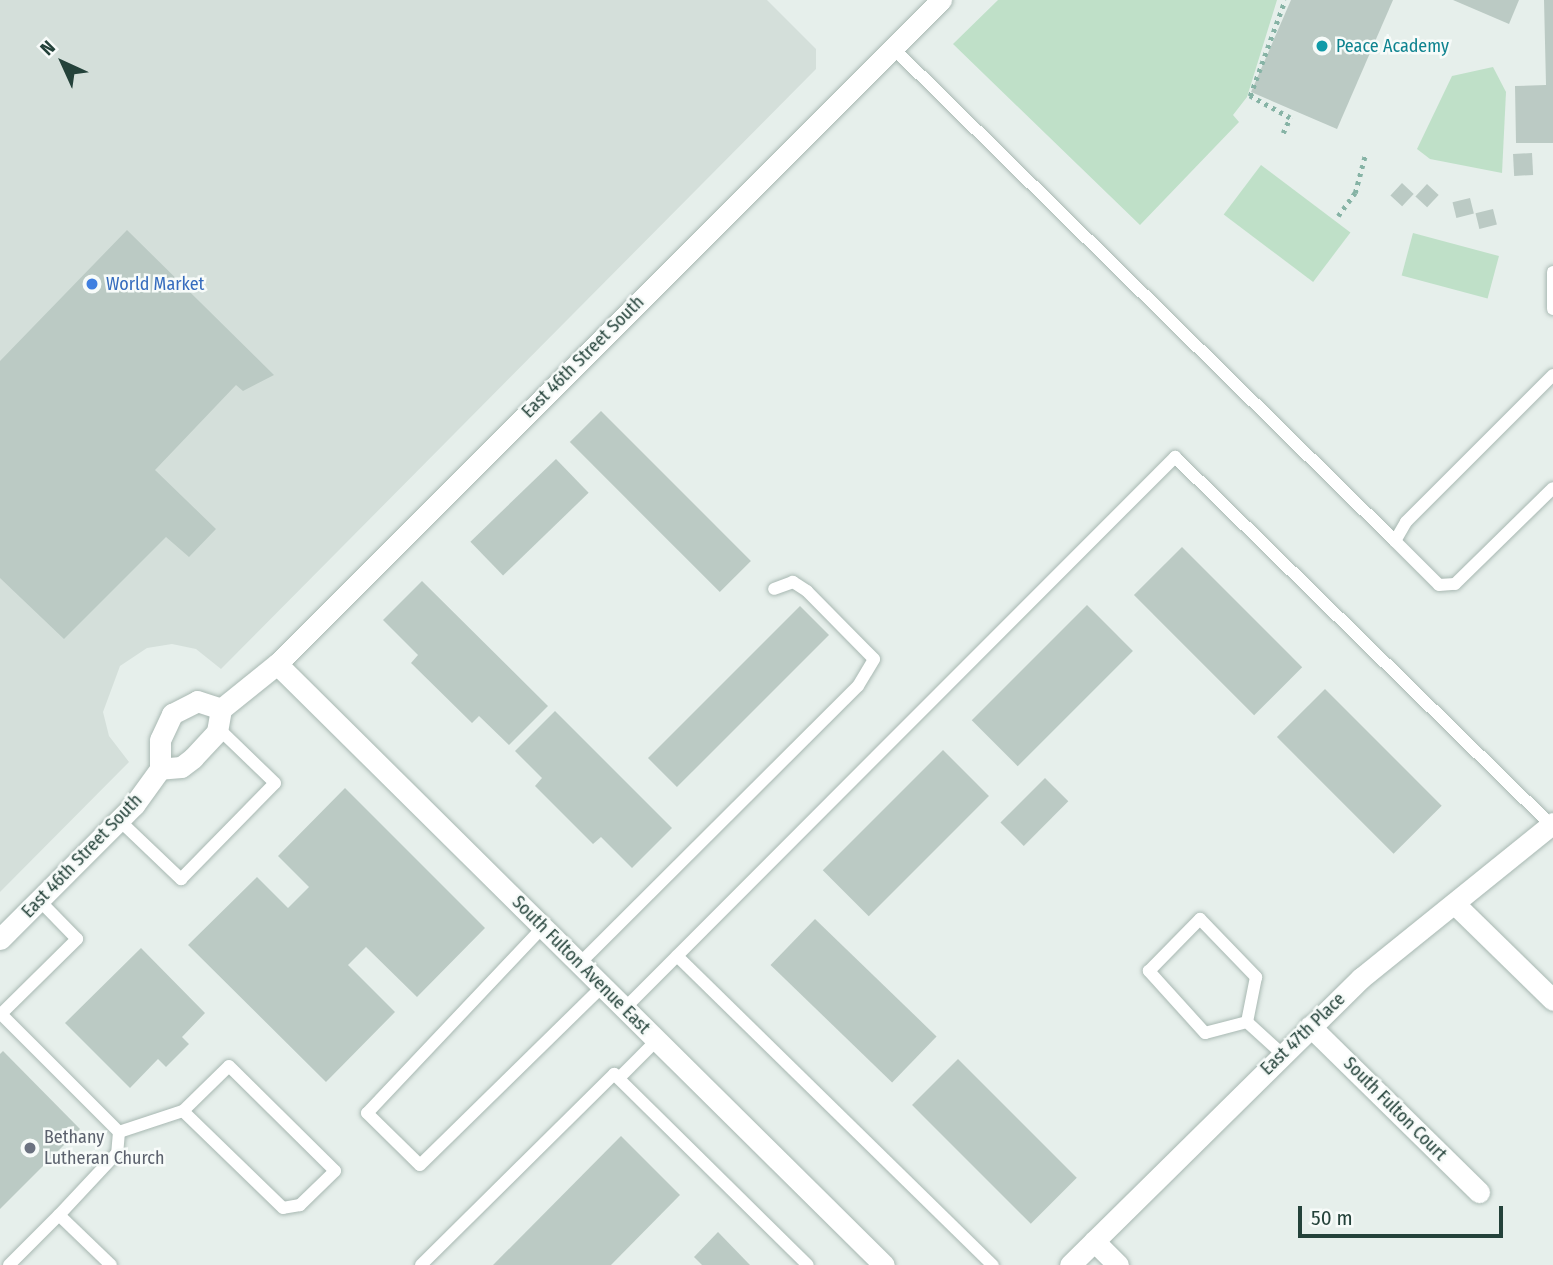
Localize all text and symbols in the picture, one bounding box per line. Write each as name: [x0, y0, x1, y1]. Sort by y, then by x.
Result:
north arrow: [28, 28, 98, 98]
place label: Peace Academy: [1336, 35, 1449, 57]
text: N: [36, 36, 60, 60]
marker: Peace Academy: [1314, 38, 1330, 54]
place label: World Market: [106, 273, 204, 295]
marker: World Market: [84, 276, 100, 292]
street label: East 46th Street South: [518, 292, 648, 422]
street label: East 46th Street South: [17, 790, 147, 922]
street label: South Fulton Avenue East: [507, 891, 655, 1039]
street label: East 47th Place: [1256, 988, 1350, 1080]
street label: South Fulton Court: [1339, 1053, 1451, 1165]
place label: Bethany Lutheran Church: [44, 1127, 164, 1170]
marker: Bethany Lutheran Church: [22, 1140, 38, 1156]
scale bar: [1301, 1192, 1506, 1236]
text: 50 m: [1311, 1205, 1353, 1231]

